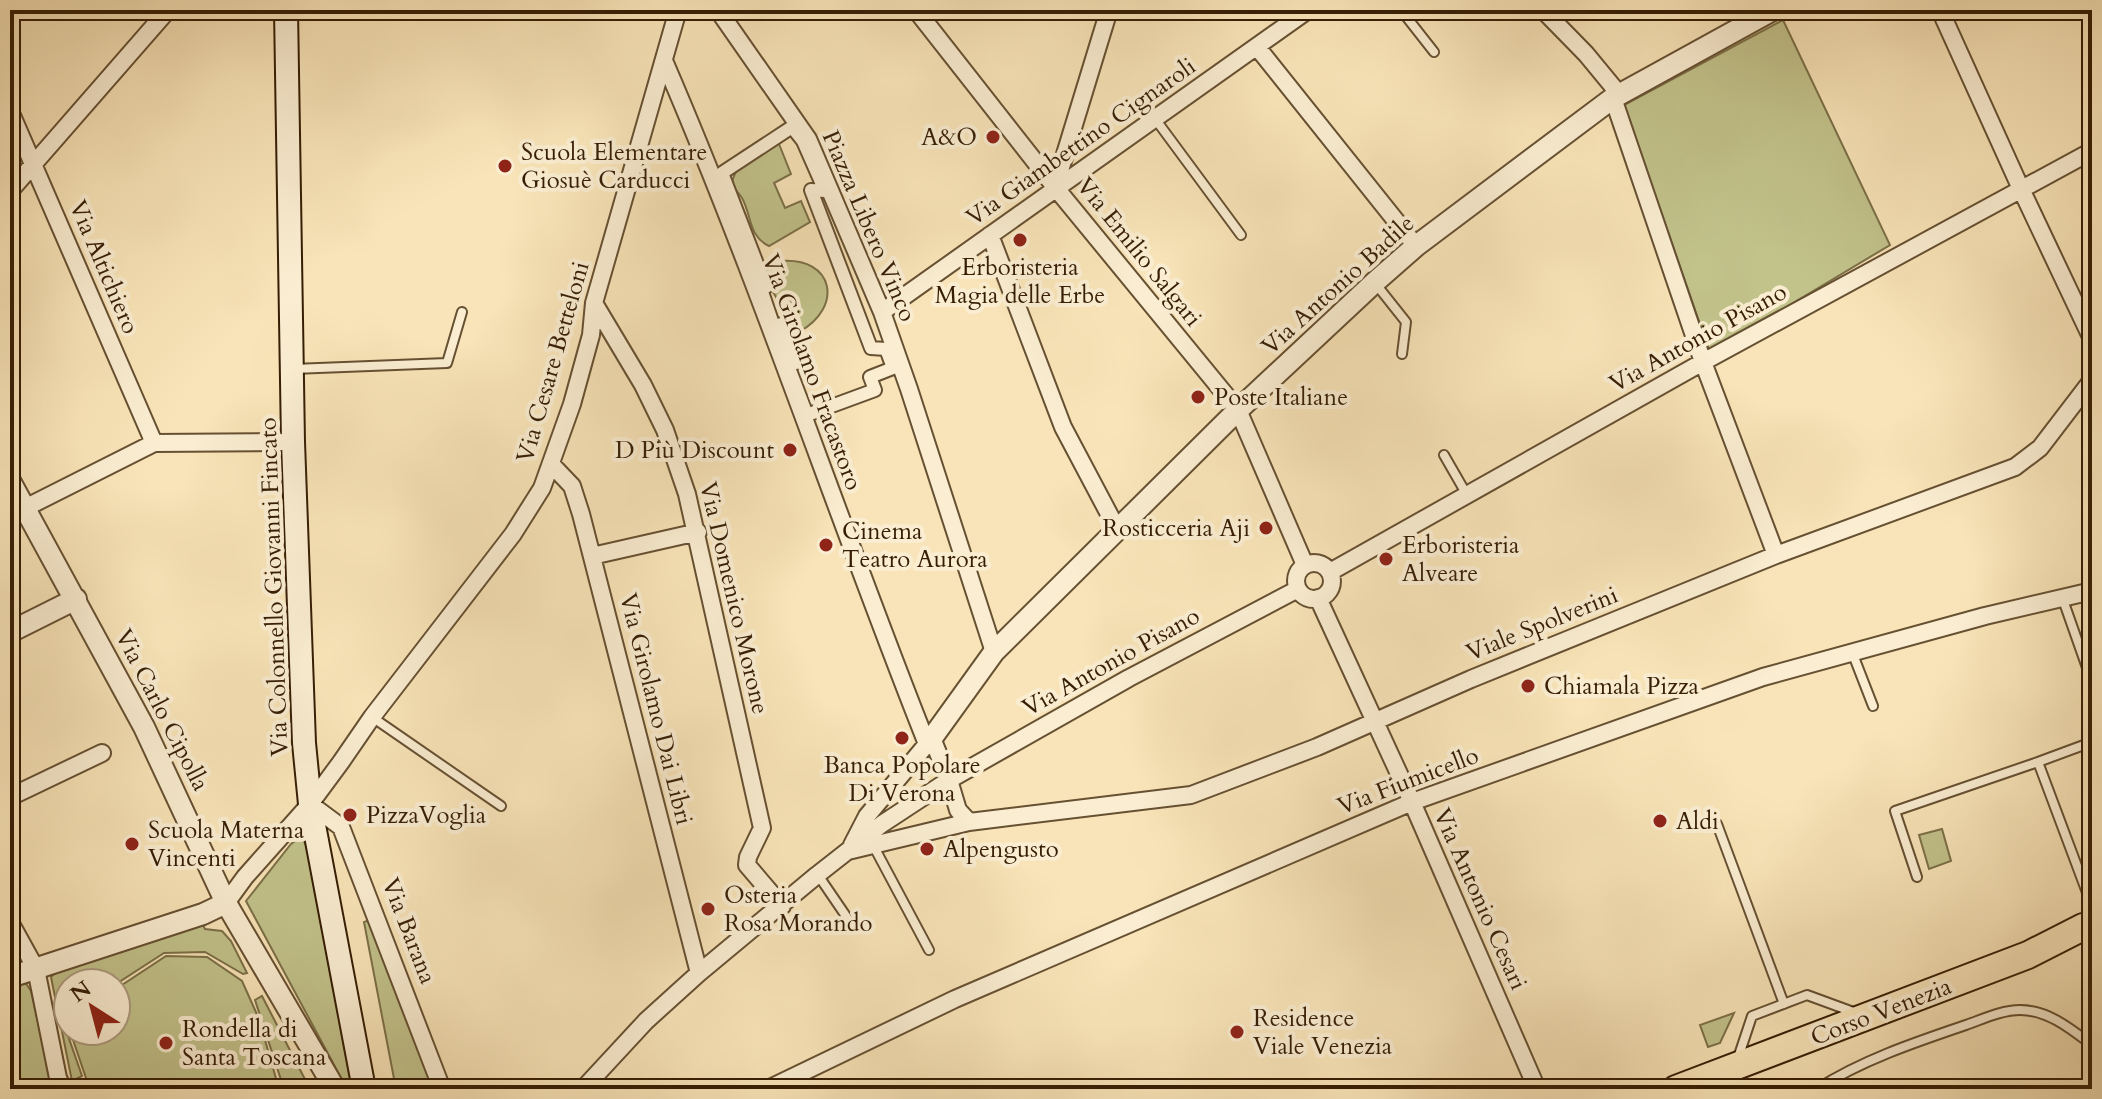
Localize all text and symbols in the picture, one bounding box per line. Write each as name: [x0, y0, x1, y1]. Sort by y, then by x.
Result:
street label: Via Giambettino Cignaroli: [960, 50, 1203, 234]
place label: A&O: [921, 121, 977, 154]
street label: Piazza Libero Vinco: [814, 125, 924, 327]
marker: A&O: [984, 128, 1002, 146]
place label: Scuola Elementare Giosuè Carducci: [521, 136, 707, 197]
marker: Scuola Elementare Giosuè Carducci: [496, 157, 514, 175]
street label: Via Emilio Salgari: [1069, 170, 1210, 334]
street label: Via Altichiero: [61, 195, 147, 339]
street label: Via Antonio Badile: [1254, 207, 1422, 363]
marker: Erboristeria Magia delle Erbe: [1011, 231, 1029, 249]
street label: Via Girolamo Fracastoro: [754, 249, 870, 495]
place label: Erboristeria Magia delle Erbe: [935, 251, 1105, 312]
street label: Via Cesare Betteloni: [509, 257, 598, 466]
street label: Via Antonio Pisano: [1603, 276, 1793, 400]
place label: Poste Italiane: [1214, 381, 1348, 414]
marker: Poste Italiane: [1189, 388, 1207, 406]
street label: Via Colonnello Giovanni Fincato: [252, 417, 296, 757]
place label: D Più Discount: [615, 434, 774, 467]
marker: D Più Discount: [781, 441, 799, 459]
street label: Via Domenico Morone: [691, 479, 777, 717]
place label: Rosticceria Aji: [1102, 512, 1250, 545]
place label: Cinema Teatro Aurora: [842, 515, 988, 576]
marker: Rosticceria Aji: [1257, 519, 1275, 537]
place label: Erboristeria Alveare: [1402, 529, 1520, 590]
marker: Cinema Teatro Aurora: [817, 536, 835, 554]
marker: Erboristeria Alveare: [1377, 550, 1395, 568]
street label: Viale Spolverini: [1461, 578, 1623, 669]
street label: Via Girolamo Dai Libri: [611, 590, 701, 828]
street label: Via Antonio Pisano: [1016, 600, 1206, 724]
street label: Via Carlo Cipolla: [107, 623, 217, 797]
place label: Chiamala Pizza: [1544, 670, 1700, 703]
marker: Chiamala Pizza: [1519, 677, 1537, 695]
marker: Banca Popolare Di Verona: [893, 729, 911, 747]
street label: Via Fiumicello: [1333, 739, 1483, 823]
place label: Banca Popolare Di Verona: [823, 749, 981, 810]
place label: PizzaVoglia: [366, 799, 487, 832]
street label: Via Antonio Cesari: [1425, 803, 1535, 995]
place label: Aldi: [1676, 805, 1719, 838]
marker: PizzaVoglia: [341, 806, 359, 824]
marker: Aldi: [1651, 812, 1669, 830]
place label: Scuola Materna Vincenti: [148, 814, 305, 875]
place label: Alpengusto: [943, 833, 1059, 866]
marker: Scuola Materna Vincenti: [123, 835, 141, 853]
marker: Alpengusto: [918, 840, 936, 858]
street label: Via Barana: [374, 873, 445, 989]
place label: Osteria Rosa Morando: [724, 879, 873, 940]
marker: Osteria Rosa Morando: [699, 900, 717, 918]
north arrow: [52, 967, 132, 1047]
street label: Corso Venezia: [1806, 970, 1957, 1054]
text: N: [64, 974, 97, 1009]
place label: Residence Viale Venezia: [1253, 1002, 1393, 1063]
place label: Rondella di Santa Toscana: [182, 1013, 327, 1074]
marker: Residence Viale Venezia: [1228, 1023, 1246, 1041]
marker: Rondella di Santa Toscana: [157, 1034, 175, 1052]

